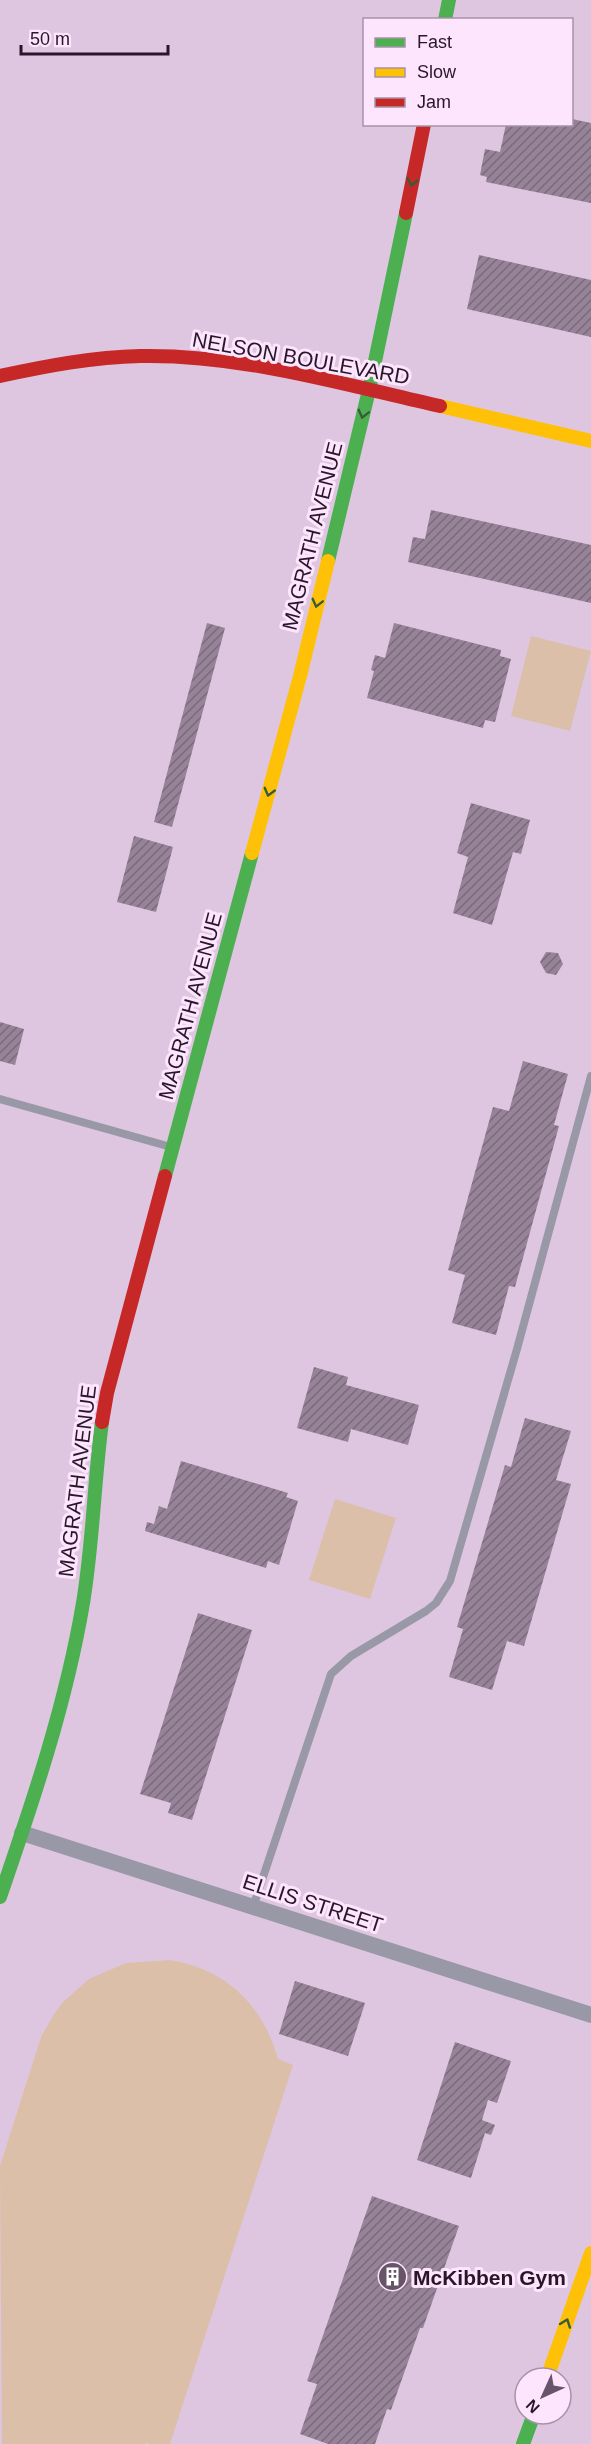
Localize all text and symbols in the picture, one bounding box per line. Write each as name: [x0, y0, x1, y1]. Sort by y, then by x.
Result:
scale bar: [21, 18, 168, 56]
legend: [363, 18, 573, 126]
text: 50 m: [30, 29, 70, 49]
text: Fast: [417, 32, 452, 52]
text: Slow: [417, 62, 457, 82]
text: Jam: [417, 92, 451, 112]
one-way arrow: [406, 177, 419, 187]
street label: NELSON BOULEVARD: [191, 328, 411, 388]
one-way arrow: [358, 408, 371, 418]
street label: MAGRATH AVENUE: [278, 440, 346, 632]
one-way arrow: [312, 598, 325, 608]
one-way arrow: [263, 787, 276, 797]
street label: MAGRATH AVENUE: [154, 910, 226, 1102]
street label: MAGRATH AVENUE: [54, 1384, 100, 1578]
street label: ELLIS STREET: [240, 1870, 386, 1937]
building icon: McKibben Gym: [376, 2261, 408, 2293]
place label: McKibben Gym: [413, 2266, 566, 2289]
one-way arrow: [559, 2318, 572, 2329]
north arrow: [513, 2366, 573, 2426]
text: N: [523, 2396, 543, 2416]

